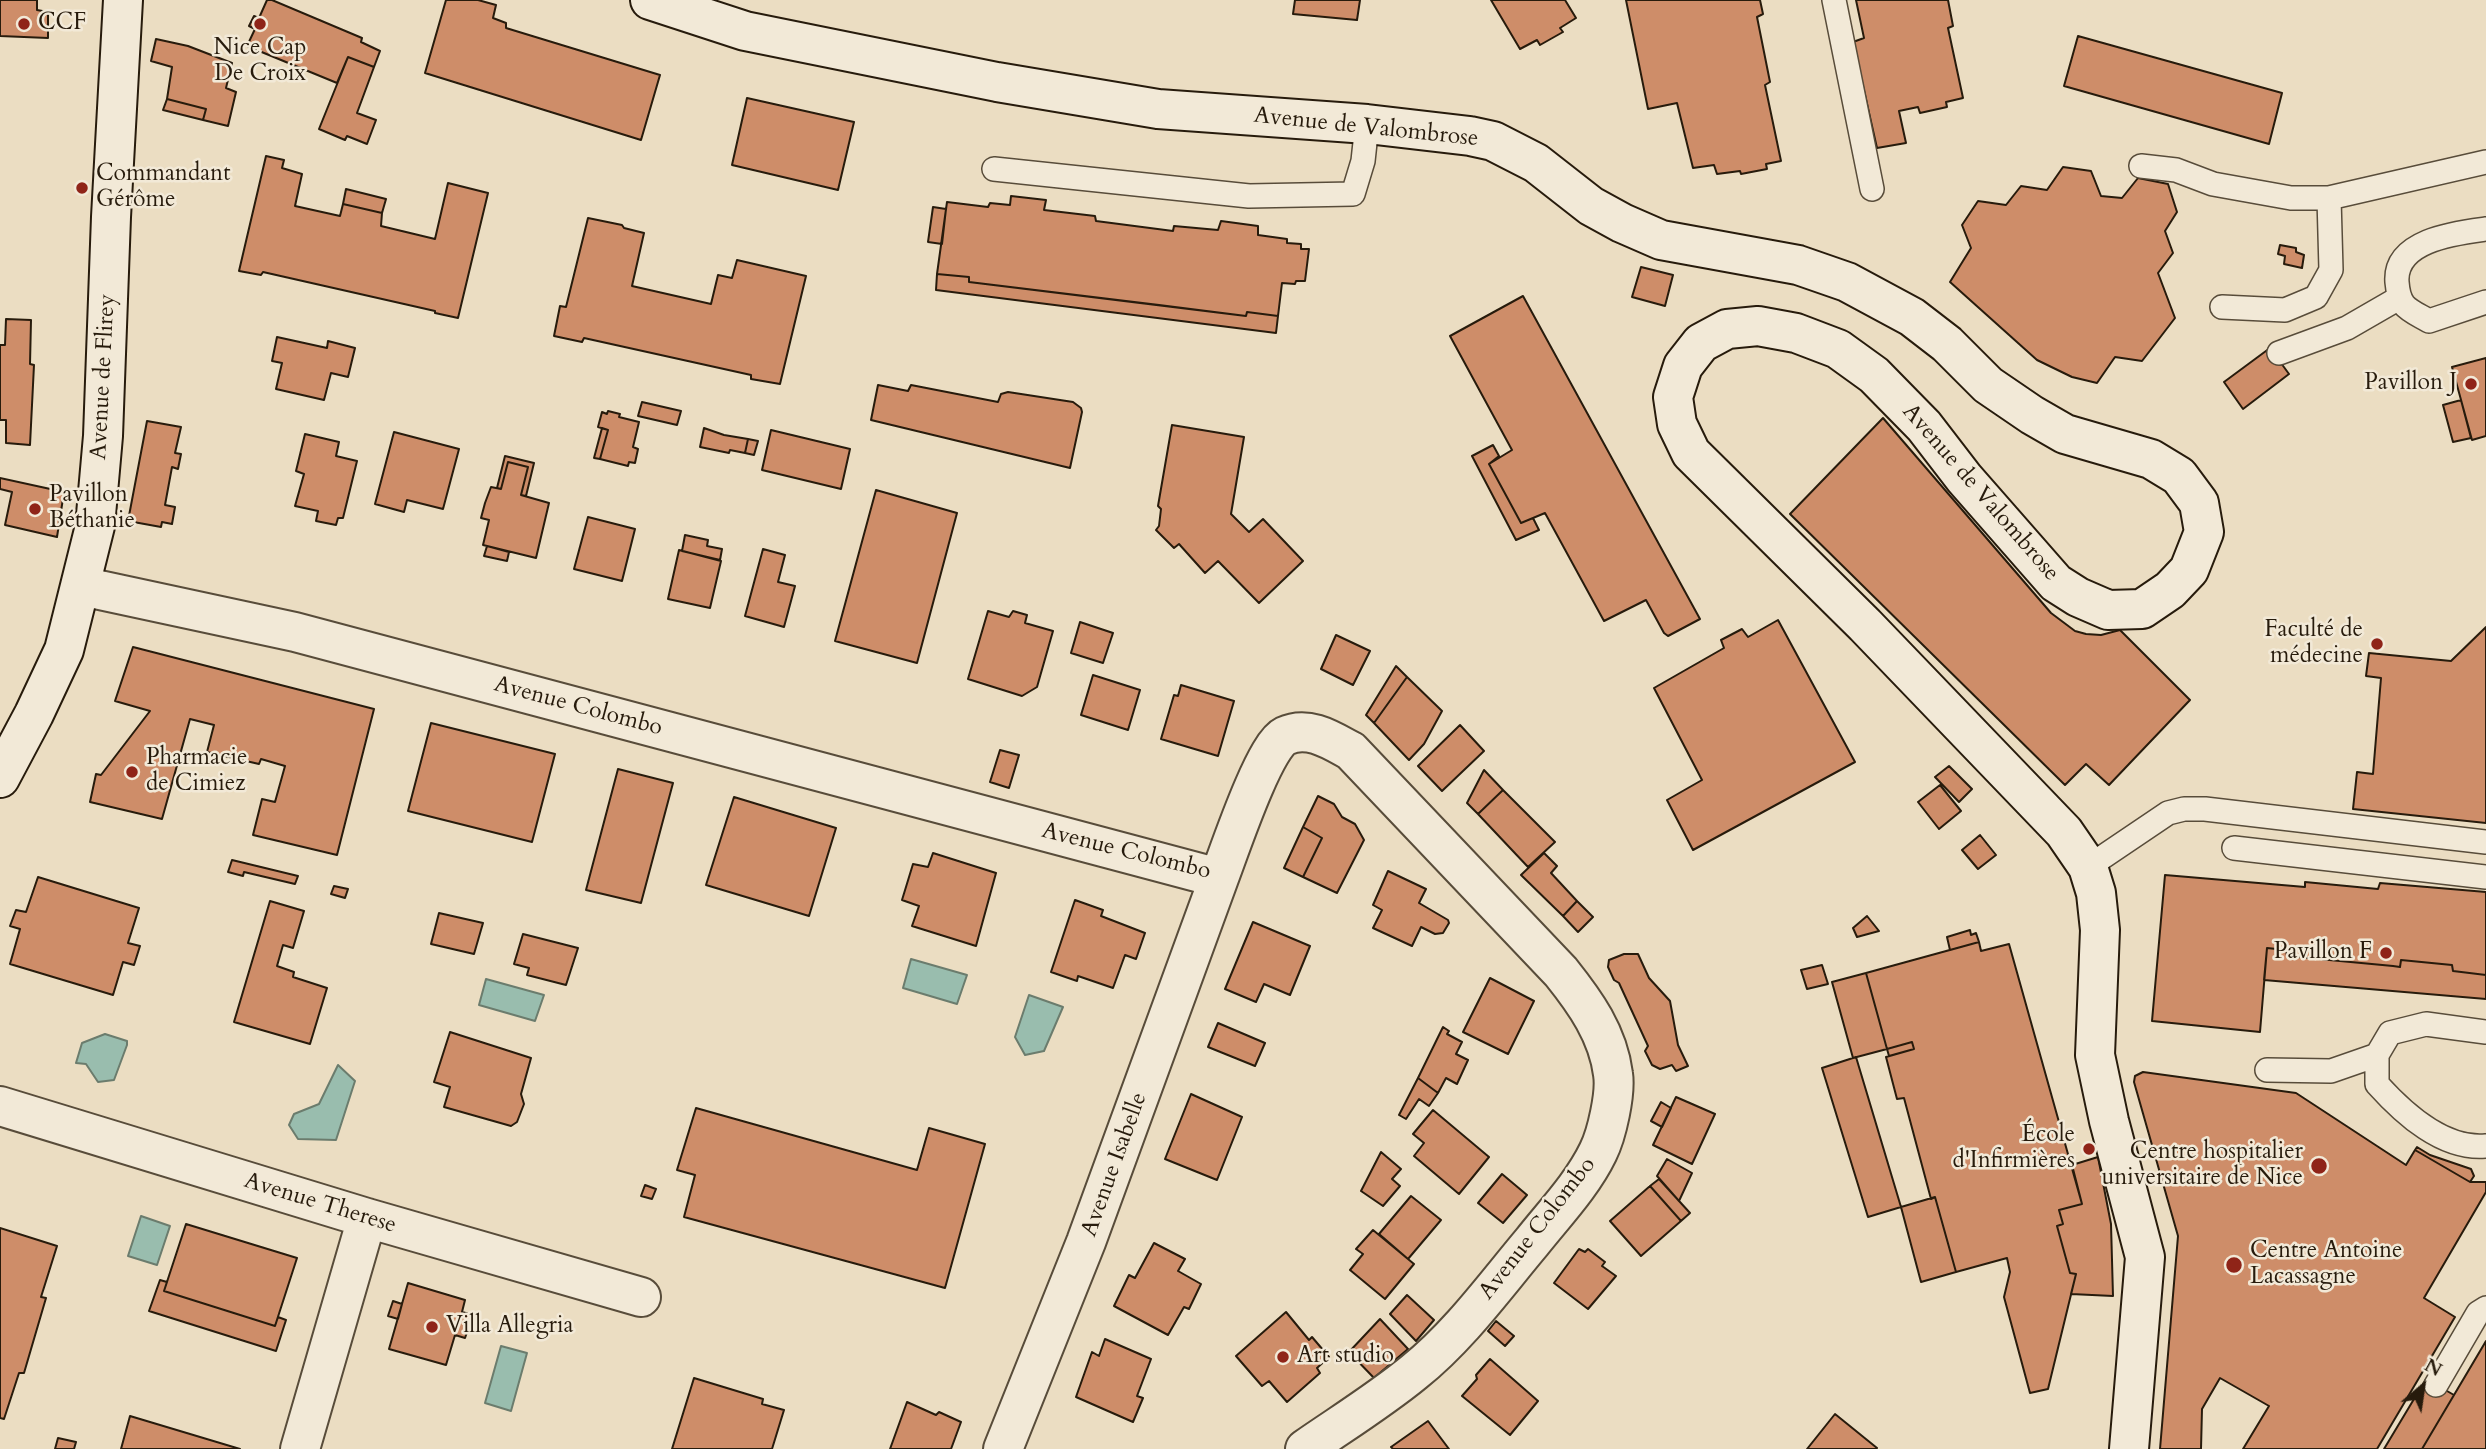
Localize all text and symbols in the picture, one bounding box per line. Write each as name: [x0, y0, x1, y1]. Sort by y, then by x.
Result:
place label: CCF: [38, 10, 86, 38]
marker: CCF: [16, 16, 32, 32]
marker: Nice Cap De Croix: [252, 16, 268, 32]
place label: Nice Cap De Croix: [214, 35, 306, 89]
street label: Avenue de Valombrose: [1252, 102, 1480, 154]
place label: Commandant Gérôme: [96, 161, 230, 215]
marker: Commandant Gérôme: [74, 180, 90, 196]
street label: Avenue de Flirey: [86, 293, 122, 461]
place label: Pavillon J: [2364, 370, 2457, 398]
marker: Pavillon J: [2463, 376, 2479, 392]
street label: Avenue de Valombrose: [1896, 399, 2064, 587]
place label: Pavillon Béthanie: [49, 482, 135, 536]
marker: Pavillon Béthanie: [27, 501, 43, 517]
place label: Faculté de médecine: [2264, 617, 2363, 671]
marker: Faculté de médecine: [2369, 636, 2385, 652]
street label: Avenue Colombo: [491, 671, 665, 743]
place label: Pharmacie de Cimiez: [146, 745, 247, 799]
marker: Pharmacie de Cimiez: [124, 764, 140, 780]
street label: Avenue Colombo: [1039, 818, 1213, 886]
place label: Pavillon F: [2274, 939, 2372, 967]
marker: Pavillon F: [2378, 945, 2394, 961]
street label: Avenue Isabelle: [1076, 1089, 1154, 1241]
place label: École d'Infirmières: [1952, 1122, 2075, 1176]
place label: Centre hospitalier universitaire de Nice: [2102, 1139, 2303, 1193]
marker: École d'Infirmières: [2081, 1141, 2097, 1157]
street label: Avenue Colombo: [1474, 1152, 1602, 1306]
marker: Centre hospitalier universitaire de Nice: [2309, 1156, 2329, 1176]
street label: Avenue Therese: [241, 1168, 399, 1240]
place label: Centre Antoine Lacassagne: [2250, 1238, 2402, 1292]
marker: Centre Antoine Lacassagne: [2224, 1255, 2244, 1275]
place label: Villa Allegria: [446, 1313, 573, 1341]
marker: Villa Allegria: [424, 1319, 440, 1335]
place label: Art studio: [1297, 1343, 1394, 1371]
marker: Art studio: [1275, 1349, 1291, 1365]
north arrow: [2388, 1351, 2458, 1421]
text: N: [2420, 1352, 2447, 1383]

